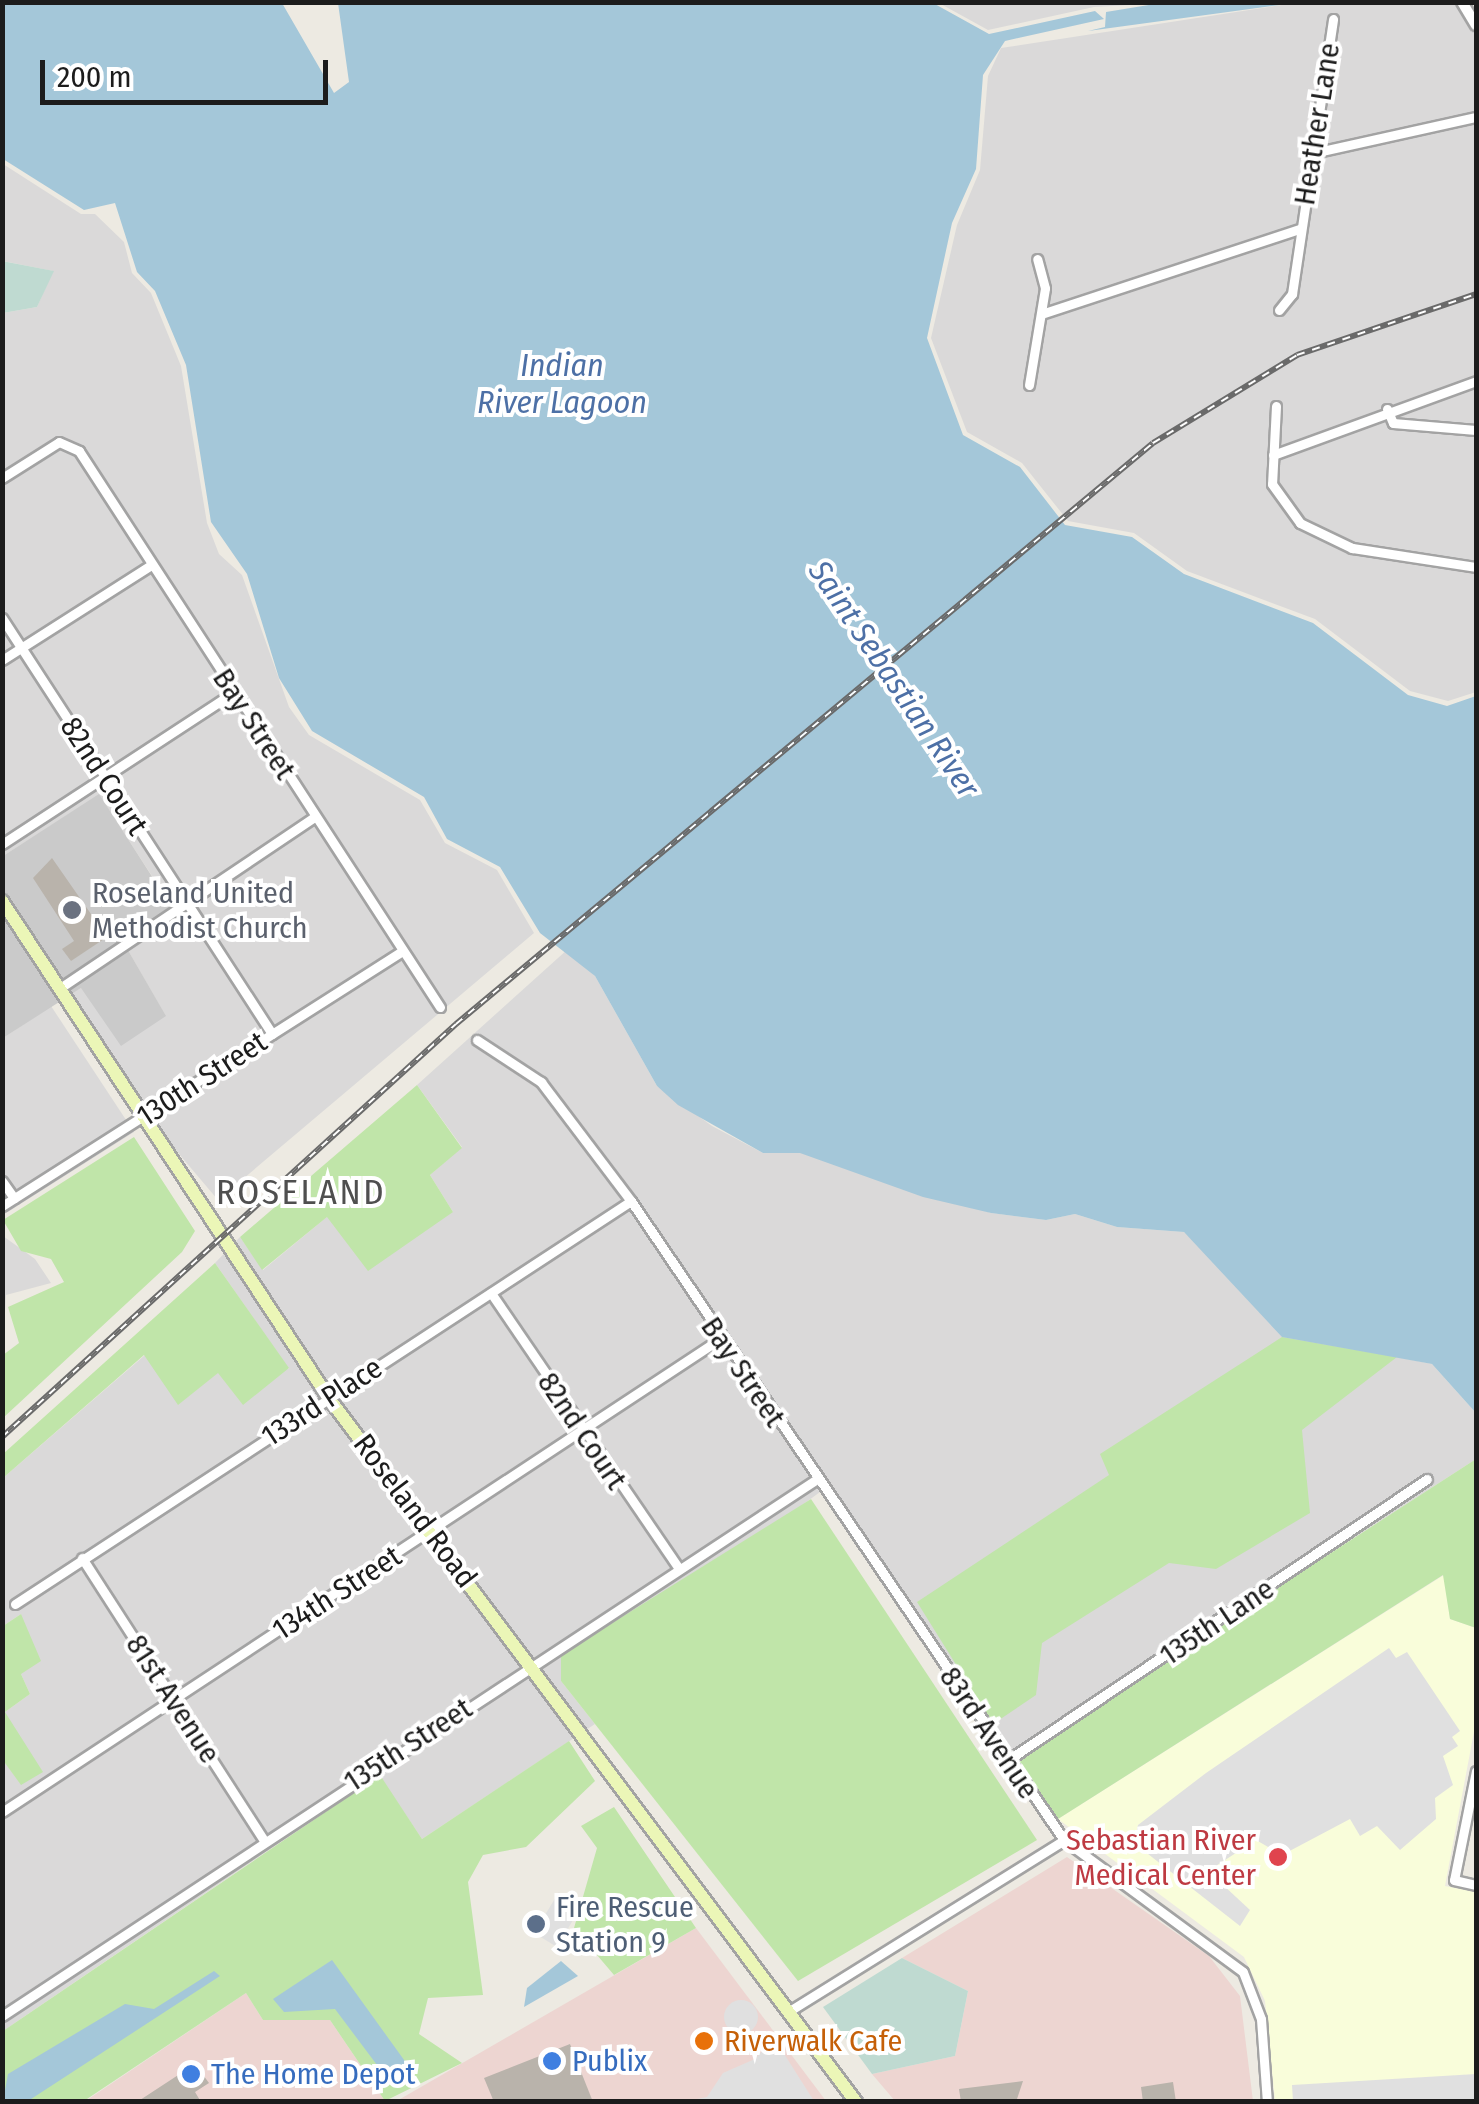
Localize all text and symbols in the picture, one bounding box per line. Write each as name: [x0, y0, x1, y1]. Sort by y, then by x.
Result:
scale bar: [45, 40, 332, 102]
street label: Heather Lane: [1286, 40, 1348, 208]
text: 200 m: [57, 59, 132, 95]
water label: Indian River Lagoon: [477, 347, 647, 422]
water label: Saint Sebastian River: [800, 553, 988, 805]
street label: Bay Street: [205, 662, 303, 786]
street label: 82nd Court: [53, 710, 155, 842]
place label: Roseland United Methodist Church: [92, 875, 308, 946]
marker: Roseland United Methodist Church: [61, 899, 83, 921]
street label: 130th Street: [130, 1024, 274, 1134]
district label: ROSELAND: [216, 1171, 386, 1213]
street label: Bay Street: [693, 1310, 793, 1434]
street label: 133rd Place: [255, 1350, 389, 1454]
street label: 82nd Court: [530, 1366, 634, 1496]
street label: Roseland Road: [346, 1427, 484, 1595]
street label: 134th Street: [266, 1538, 408, 1648]
street label: 135th Lane: [1153, 1571, 1281, 1673]
street label: 81st Avenue: [118, 1628, 228, 1770]
street label: 83rd Avenue: [932, 1660, 1046, 1806]
street label: 135th Street: [337, 1690, 479, 1800]
place label: Sebastian River Medical Center: [1066, 1822, 1256, 1892]
marker: Sebastian River Medical Center: [1265, 1844, 1291, 1870]
place label: Fire Rescue Station 9: [556, 1889, 694, 1960]
marker: Fire Rescue Station 9: [525, 1913, 547, 1935]
place label: Riverwalk Cafe: [724, 2023, 902, 2059]
marker: Riverwalk Cafe: [693, 2030, 715, 2052]
place label: Publix: [572, 2043, 647, 2079]
marker: Publix: [541, 2050, 563, 2072]
place label: The Home Depot: [211, 2056, 415, 2092]
marker: The Home Depot: [180, 2063, 202, 2085]

